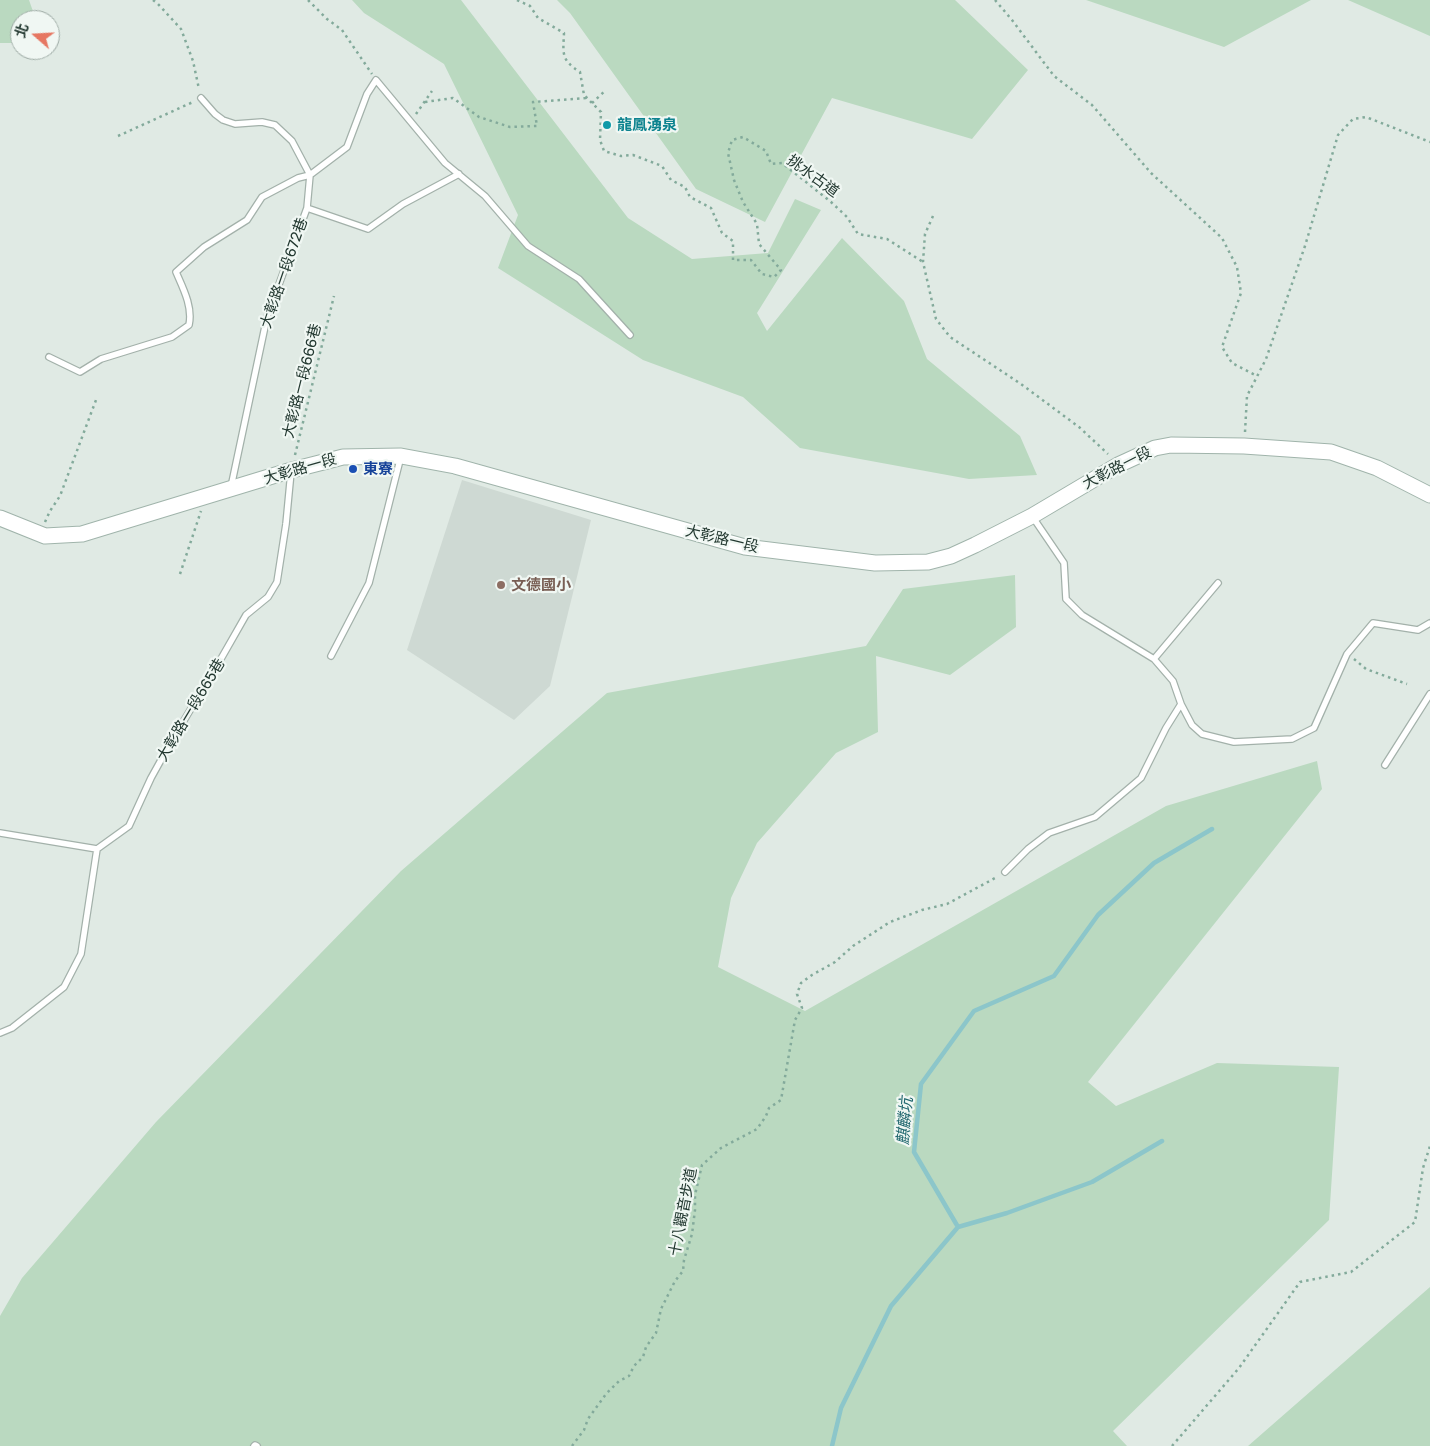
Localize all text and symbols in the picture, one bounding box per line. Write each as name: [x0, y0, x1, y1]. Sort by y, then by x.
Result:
north arrow: [10, 10, 60, 60]
text: 北: [11, 21, 32, 40]
place label: 龍鳳湧泉: [617, 116, 677, 134]
marker: 龍鳳湧泉: [601, 119, 613, 131]
street label: 挑水古道: [783, 151, 843, 201]
street label: 大彰路一段672巷: [257, 215, 311, 331]
street label: 大彰路一段666巷: [279, 322, 325, 440]
street label: 大彰路一段: [1080, 443, 1154, 493]
street label: 大彰路一段: [261, 450, 339, 488]
place label: 東寮: [363, 460, 393, 478]
marker: 東寮: [347, 463, 359, 475]
street label: 大彰路一段: [683, 522, 761, 556]
place label: 文德國小: [511, 576, 571, 594]
marker: 文德國小: [495, 579, 507, 591]
street label: 大彰路一段665巷: [153, 655, 229, 765]
water label: 麒麟坑: [893, 1096, 917, 1146]
street label: 十八觀音步道: [666, 1166, 700, 1258]

